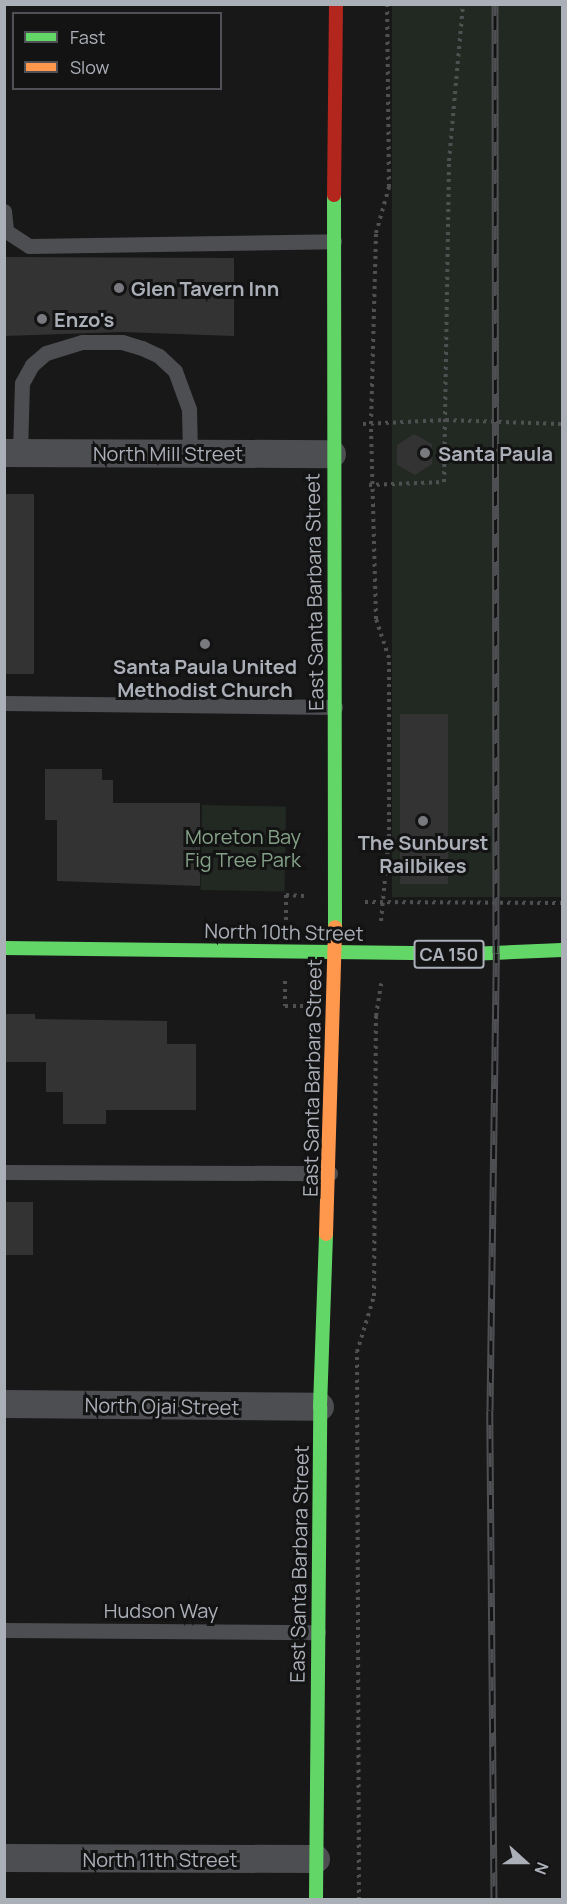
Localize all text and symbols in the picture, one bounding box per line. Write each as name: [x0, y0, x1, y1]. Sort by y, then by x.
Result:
legend: [12, 12, 222, 90]
text: Fast: [70, 25, 105, 49]
text: Slow: [70, 55, 109, 79]
place label: Glen Tavern Inn: [131, 276, 279, 300]
marker: Glen Tavern Inn: [112, 281, 126, 295]
place label: Enzo's: [54, 307, 114, 331]
marker: Enzo's: [35, 312, 49, 326]
street label: North Mill Street: [93, 441, 243, 465]
place label: Santa Paula: [438, 441, 553, 465]
marker: Santa Paula: [416, 444, 434, 462]
street label: East Santa Barbara Street: [300, 473, 328, 711]
marker: Santa Paula United Methodist Church: [198, 637, 212, 651]
place label: Santa Paula United Methodist Church: [113, 654, 297, 701]
marker: The Sunburst Railbikes: [416, 814, 430, 828]
park label: Moreton Bay Fig Tree Park: [185, 824, 301, 871]
place label: The Sunburst Railbikes: [358, 831, 488, 878]
street label: North 10th Street: [204, 919, 364, 945]
road number: CA 150: [413, 939, 485, 969]
street label: East Santa Barbara Street: [298, 959, 326, 1197]
street label: North Ojai Street: [84, 1393, 240, 1419]
street label: East Santa Barbara Street: [285, 1445, 313, 1683]
street label: Hudson Way: [104, 1598, 218, 1622]
north arrow: [495, 1832, 555, 1892]
street label: North 11th Street: [83, 1847, 237, 1871]
text: N: [529, 1859, 554, 1878]

